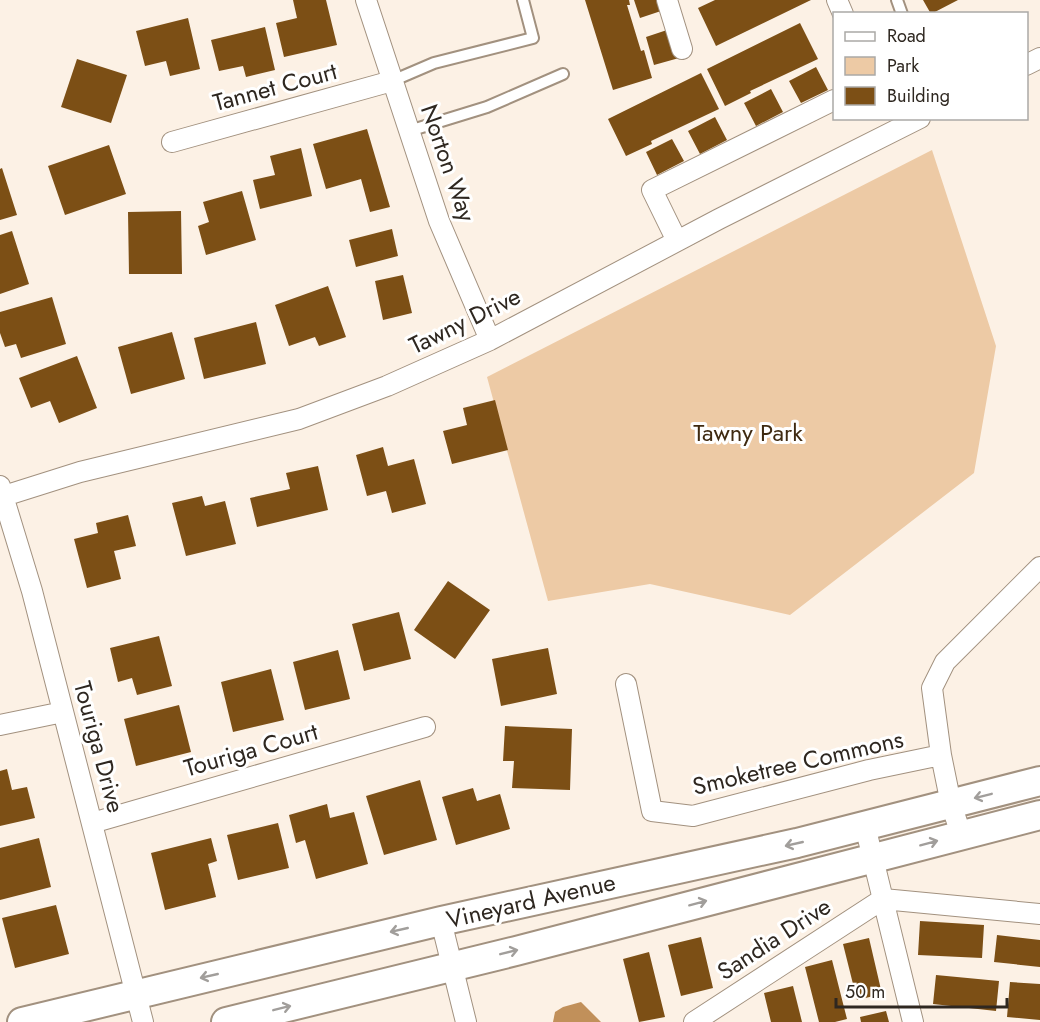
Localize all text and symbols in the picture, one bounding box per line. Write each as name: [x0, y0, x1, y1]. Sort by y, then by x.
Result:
legend: [833, 12, 1028, 120]
text: Road: [887, 23, 926, 49]
street label: Tannet Court: [209, 53, 341, 120]
text: Park: [887, 53, 919, 79]
text: Building: [887, 83, 950, 109]
street label: Norton Way: [412, 99, 485, 227]
street label: Tawny Drive: [403, 278, 526, 363]
park label: Tawny Park: [693, 415, 803, 450]
street label: Touriga Drive: [65, 677, 134, 816]
street label: Touriga Court: [180, 714, 322, 785]
street label: Smoketree Commons: [689, 721, 907, 804]
one-way arrow: [974, 791, 993, 802]
one-way arrow: [919, 836, 938, 848]
one-way arrow: [785, 838, 804, 850]
street label: Vineyard Avenue: [443, 864, 619, 937]
street label: Sandia Drive: [710, 889, 837, 988]
one-way arrow: [688, 897, 707, 909]
one-way arrow: [390, 925, 409, 937]
one-way arrow: [499, 946, 518, 958]
one-way arrow: [200, 970, 219, 982]
scale bar: [836, 971, 1007, 1009]
text: 50 m: [845, 979, 885, 1005]
one-way arrow: [273, 1002, 292, 1014]

